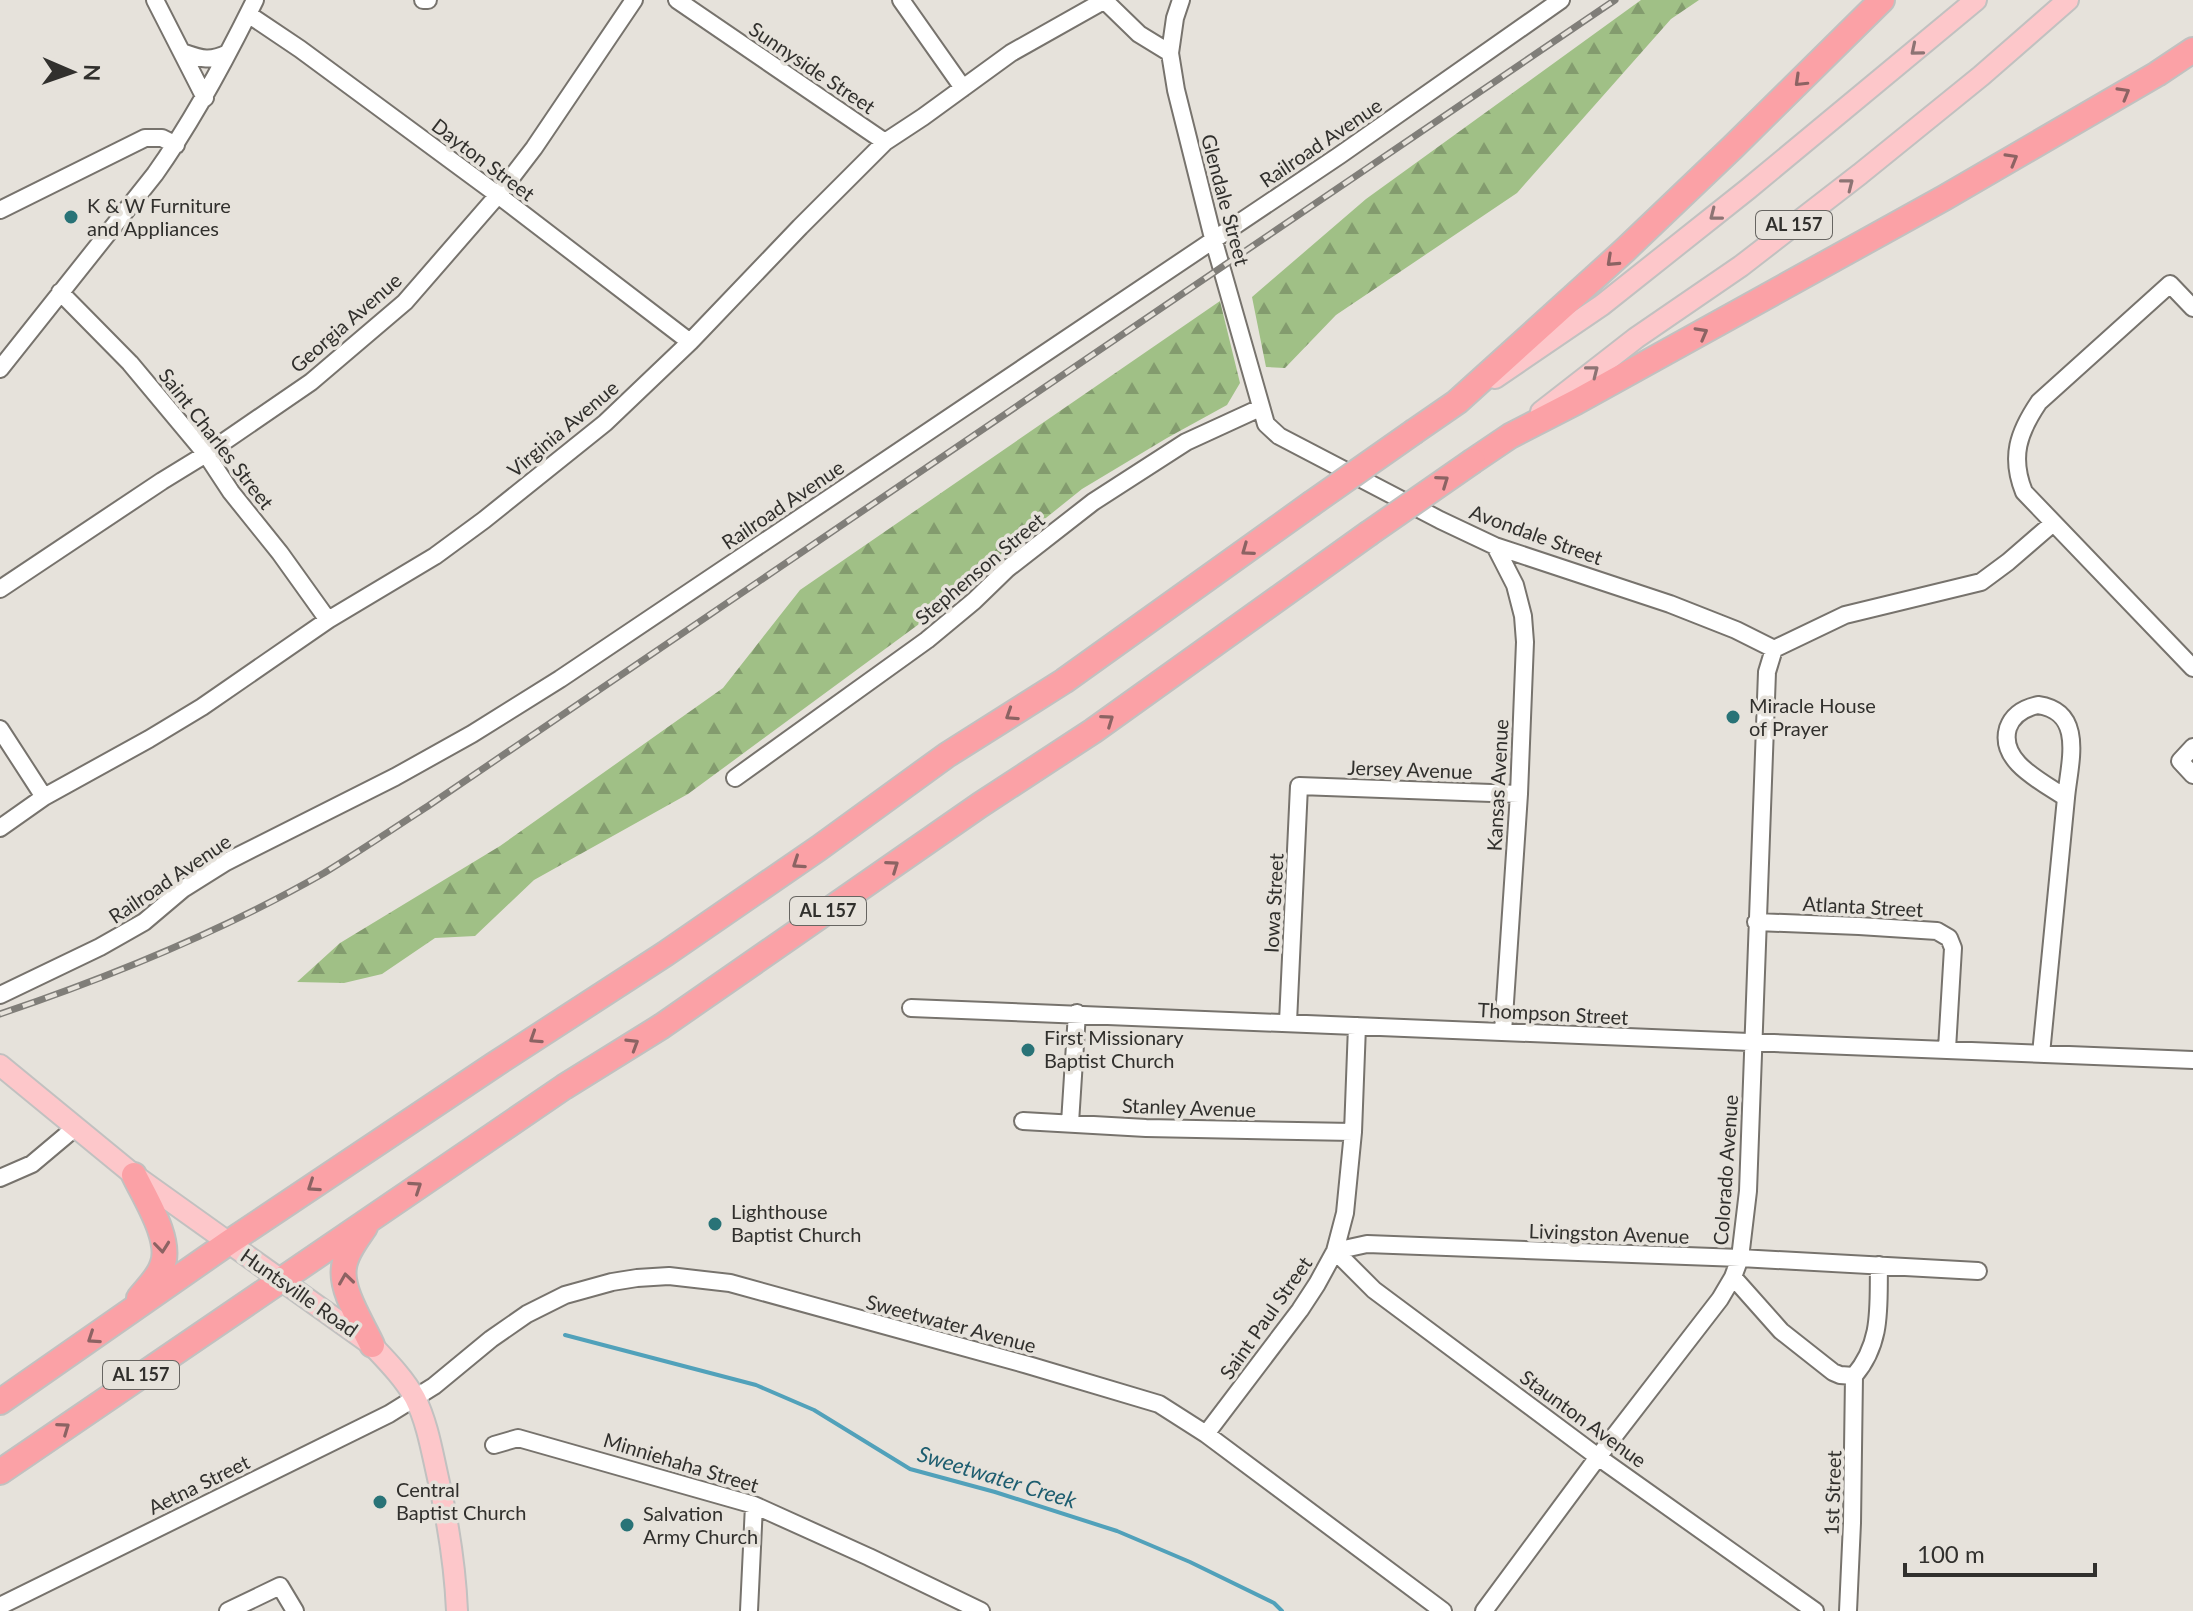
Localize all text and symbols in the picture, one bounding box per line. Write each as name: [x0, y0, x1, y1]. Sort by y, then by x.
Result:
street label: Sunnyside Street: [745, 16, 880, 118]
north arrow: [32, 32, 112, 112]
one-way arrow: [1911, 40, 1926, 55]
text: N: [79, 64, 106, 82]
one-way arrow: [1795, 72, 1809, 87]
one-way arrow: [2115, 87, 2130, 103]
street label: Railroad Avenue: [1255, 93, 1386, 192]
street label: Dayton Street: [428, 113, 540, 206]
street label: Glendale Street: [1197, 131, 1255, 268]
one-way arrow: [2003, 153, 2018, 169]
one-way arrow: [1839, 179, 1853, 193]
place label: K & W Furniture and Appliances: [87, 193, 231, 240]
one-way arrow: [1709, 205, 1724, 219]
marker: K & W Furniture and Appliances: [62, 208, 80, 226]
road number: AL 157: [1756, 211, 1832, 239]
one-way arrow: [1607, 252, 1622, 266]
street label: Georgia Avenue: [285, 268, 406, 377]
one-way arrow: [1693, 328, 1708, 343]
street label: Saint Charles Street: [154, 363, 279, 514]
one-way arrow: [1584, 366, 1598, 381]
street label: Virginia Avenue: [502, 375, 623, 482]
street label: Railroad Avenue: [717, 455, 848, 554]
one-way arrow: [1434, 476, 1449, 491]
street label: Avondale Street: [1467, 499, 1606, 569]
street label: Stephenson Street: [910, 507, 1049, 629]
one-way arrow: [1241, 540, 1256, 555]
place label: Miracle House of Prayer: [1749, 693, 1876, 740]
one-way arrow: [1005, 705, 1020, 720]
marker: Miracle House of Prayer: [1724, 708, 1742, 726]
one-way arrow: [1100, 715, 1114, 730]
street label: Kansas Avenue: [1482, 718, 1512, 852]
street label: Jersey Avenue: [1347, 755, 1473, 783]
street label: Railroad Avenue: [104, 829, 235, 928]
street label: Iowa Street: [1258, 852, 1288, 953]
one-way arrow: [792, 853, 806, 868]
one-way arrow: [885, 861, 899, 876]
street label: Atlanta Street: [1802, 891, 1924, 921]
road number: AL 157: [790, 897, 866, 925]
street label: Thompson Street: [1477, 997, 1629, 1029]
place label: First Missionary Baptist Church: [1044, 1025, 1184, 1072]
one-way arrow: [529, 1028, 543, 1043]
one-way arrow: [624, 1039, 639, 1054]
marker: First Missionary Baptist Church: [1019, 1041, 1037, 1059]
street label: Stanley Avenue: [1122, 1093, 1256, 1121]
street label: Colorado Avenue: [1708, 1094, 1742, 1246]
one-way arrow: [307, 1176, 321, 1191]
one-way arrow: [407, 1182, 421, 1197]
place label: Lighthouse Baptist Church: [731, 1199, 861, 1246]
marker: Lighthouse Baptist Church: [706, 1215, 724, 1233]
street label: Livingston Avenue: [1528, 1218, 1690, 1248]
one-way arrow: [153, 1240, 170, 1253]
street label: Huntsville Road: [236, 1243, 363, 1341]
street label: Saint Paul Street: [1214, 1252, 1316, 1383]
one-way arrow: [338, 1273, 355, 1286]
street label: Sweetwater Avenue: [864, 1289, 1039, 1357]
one-way arrow: [87, 1328, 101, 1343]
road number: AL 157: [103, 1361, 179, 1389]
street label: Staunton Avenue: [1516, 1364, 1651, 1472]
one-way arrow: [56, 1423, 70, 1438]
street label: Minniehaha Street: [601, 1427, 762, 1497]
water label: Sweetwater Creek: [914, 1440, 1080, 1514]
street label: Aetna Street: [144, 1449, 253, 1519]
street label: 1st Street: [1819, 1450, 1845, 1536]
place label: Central Baptist Church: [396, 1477, 526, 1524]
marker: Central Baptist Church: [371, 1493, 389, 1511]
place label: Salvation Army Church: [643, 1501, 758, 1548]
marker: Salvation Army Church: [618, 1516, 636, 1534]
scale bar: [1905, 1527, 2095, 1577]
text: 100 m: [1917, 1539, 1985, 1568]

